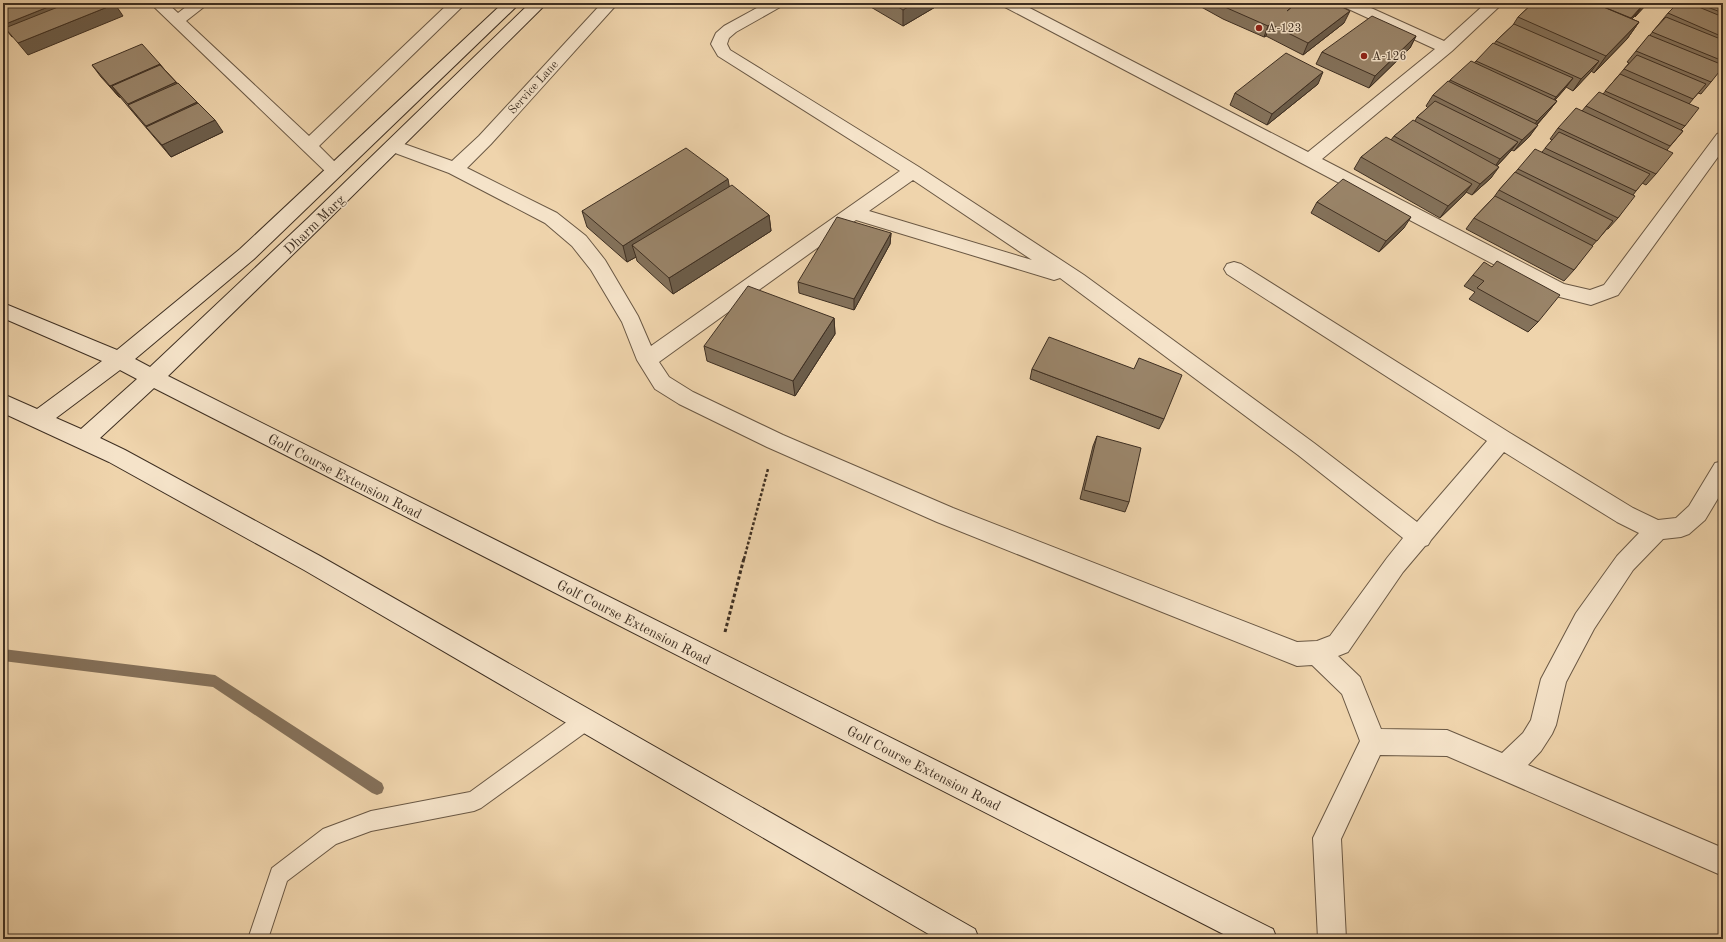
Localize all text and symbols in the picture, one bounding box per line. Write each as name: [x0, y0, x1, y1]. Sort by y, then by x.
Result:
marker: A-123: [1254, 23, 1264, 33]
place label: A-123: [1267, 23, 1302, 35]
marker: A-126: [1359, 51, 1369, 61]
place label: A-126: [1372, 51, 1407, 63]
street label: Service Lane: [507, 58, 561, 117]
street label: Dharm Marg: [282, 192, 348, 257]
street label: Golf Course Extension Road: [265, 432, 424, 522]
street label: Golf Course Extension Road: [554, 578, 713, 668]
street label: Golf Course Extension Road: [844, 724, 1003, 814]

